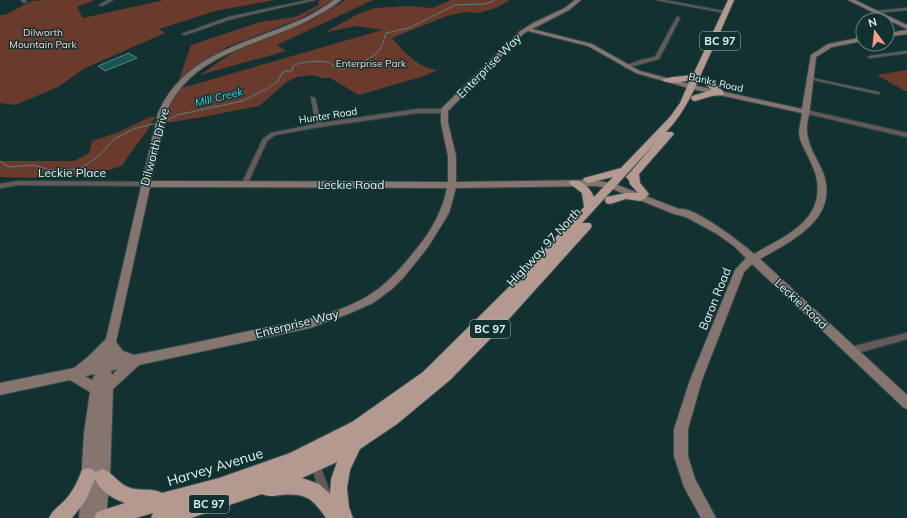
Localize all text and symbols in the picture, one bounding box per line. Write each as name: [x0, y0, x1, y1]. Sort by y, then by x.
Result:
north arrow: [855, 12, 895, 52]
text: N: [867, 15, 878, 30]
park label: Dilworth Mountain Park: [9, 26, 78, 51]
street label: Enterprise Way: [453, 30, 525, 101]
road number: BC 97: [700, 32, 740, 50]
park label: Enterprise Park: [336, 57, 407, 70]
street label: Banks Road: [687, 70, 745, 95]
water label: Mill Creek: [193, 84, 245, 110]
street label: Hunter Road: [298, 104, 358, 127]
street label: Dilworth Drive: [137, 106, 172, 187]
street label: Leckie Place: [38, 165, 106, 180]
street label: Leckie Road: [317, 177, 385, 192]
street label: Highway 97 North: [503, 204, 584, 289]
street label: Baron Road: [695, 265, 734, 332]
street label: Leckie Road: [772, 275, 831, 332]
street label: Enterprise Way: [254, 306, 341, 341]
road number: BC 97: [470, 320, 510, 338]
street label: Harvey Avenue: [165, 444, 265, 490]
road number: BC 97: [189, 495, 229, 513]

